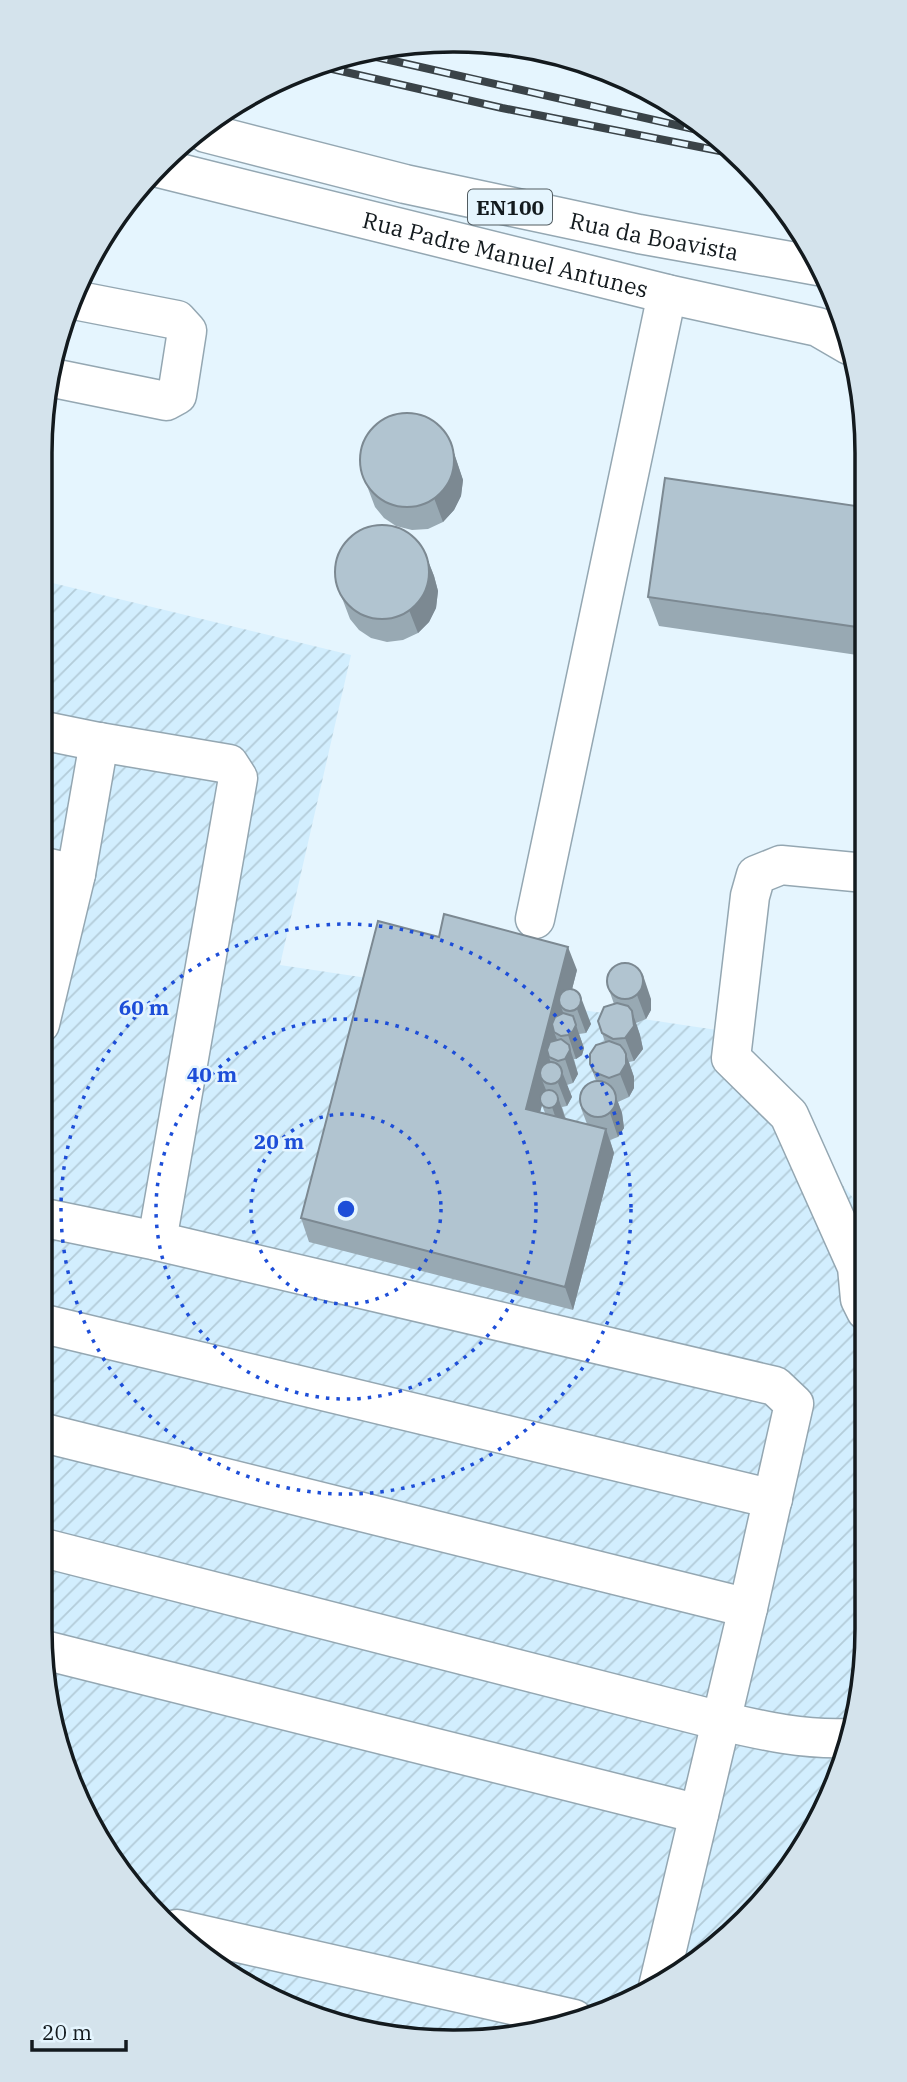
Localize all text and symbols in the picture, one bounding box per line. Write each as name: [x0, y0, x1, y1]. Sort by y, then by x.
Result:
road number: EN100: [468, 190, 552, 224]
street label: Rua Padre Manuel Antunes: [360, 204, 651, 304]
street label: Rua da Boavista: [567, 205, 741, 267]
text: 60 m: [119, 993, 169, 1021]
text: 40 m: [187, 1060, 237, 1088]
text: 20 m: [254, 1127, 304, 1155]
centre of rings: [334, 1197, 358, 1221]
scale bar: [32, 2008, 126, 2052]
text: 20 m: [42, 2018, 92, 2046]

